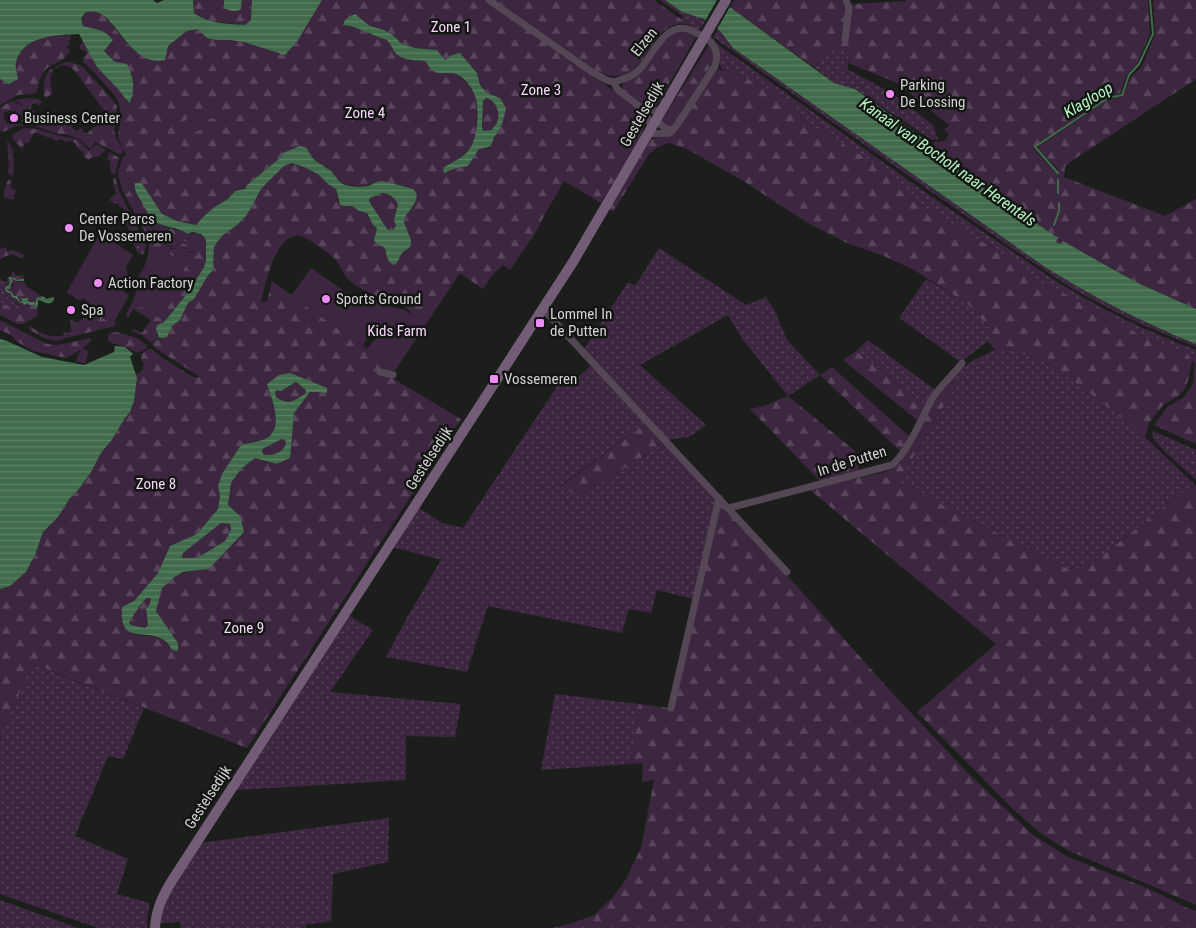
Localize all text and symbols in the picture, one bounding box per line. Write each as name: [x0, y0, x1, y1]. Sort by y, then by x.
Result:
park label: Zone 1: [431, 18, 471, 36]
street label: Elzen: [627, 24, 661, 60]
place label: Parking De Lossing: [900, 76, 966, 111]
street label: Gestelsedijk: [616, 78, 668, 150]
water label: Klagloop: [1060, 78, 1116, 122]
park label: Zone 3: [521, 81, 561, 99]
marker: Parking De Lossing: [884, 88, 896, 100]
water label: Kanaal van Bocholt naar Herentals: [856, 94, 1040, 230]
park label: Zone 4: [345, 104, 385, 122]
place label: Business Center: [24, 109, 120, 127]
marker: Business Center: [8, 112, 20, 124]
place label: Center Parcs De Vossemeren: [79, 210, 171, 245]
marker: Center Parcs De Vossemeren: [63, 222, 75, 234]
place label: Action Factory: [108, 274, 194, 292]
marker: Action Factory: [92, 277, 104, 289]
place label: Sports Ground: [336, 290, 421, 308]
marker: Sports Ground: [320, 293, 332, 305]
place label: Spa: [81, 301, 103, 319]
marker: Spa: [65, 304, 77, 316]
place label: Lommel In de Putten: [550, 305, 612, 340]
marker: Lommel In de Putten: [534, 317, 546, 329]
park label: Kids Farm: [367, 322, 427, 340]
place label: Vossemeren: [504, 370, 577, 388]
marker: Vossemeren: [488, 373, 500, 385]
street label: Gestelsedijk: [402, 422, 456, 493]
street label: In de Putten: [815, 442, 889, 480]
park label: Zone 8: [136, 475, 176, 493]
park label: Zone 9: [224, 619, 264, 637]
street label: Gestelsedijk: [181, 761, 235, 832]

